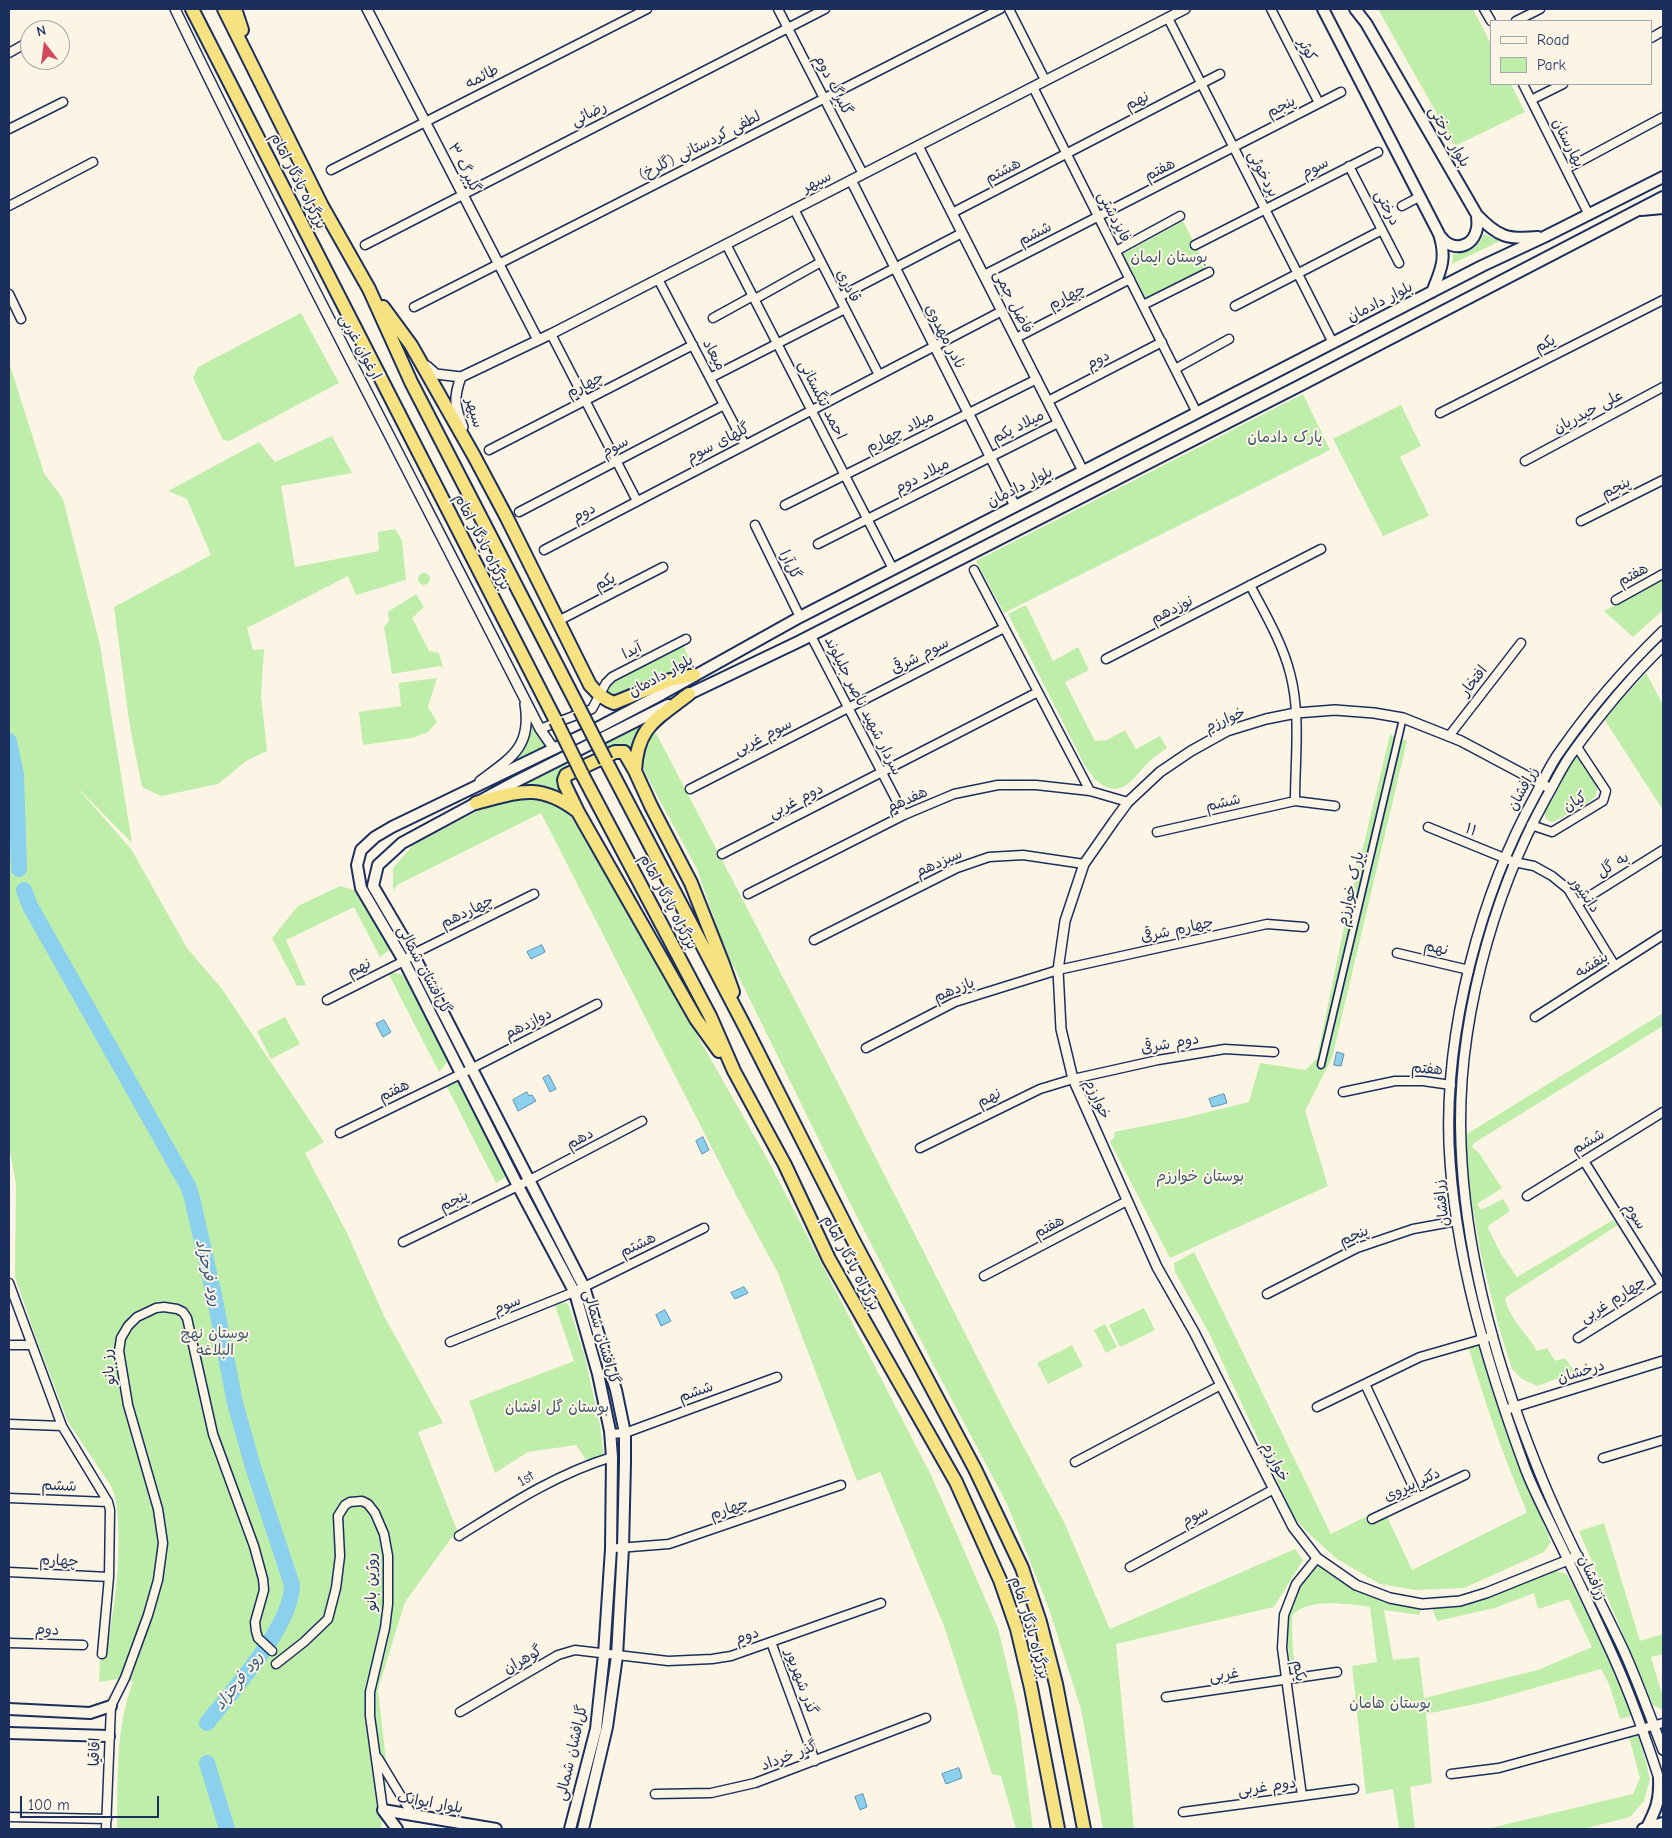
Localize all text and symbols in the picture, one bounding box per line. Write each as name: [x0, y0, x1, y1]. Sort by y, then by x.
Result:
north arrow: [20, 20, 70, 70]
legend: [1490, 20, 1652, 85]
text: N: [35, 22, 48, 40]
text: Road: [1537, 31, 1569, 49]
street label: کوثر: [1294, 36, 1320, 64]
street label: گلبرگ دوم: [810, 52, 856, 118]
text: Park: [1537, 56, 1566, 74]
street label: طائمه: [462, 61, 502, 93]
street label: نهم: [1122, 87, 1152, 115]
street label: پنجم: [1263, 92, 1299, 122]
street label: رضائی: [568, 97, 610, 131]
street label: بلوار درختی: [1424, 103, 1474, 171]
street label: لطفی کردستانی (گلرخ): [636, 108, 764, 184]
street label: بهارستان: [1548, 115, 1588, 171]
street label: بزرگراه یادگار امام: [266, 130, 330, 232]
street label: گلبرگ ۳: [444, 140, 484, 196]
street label: بردخوئی: [1244, 148, 1282, 200]
street label: هشتم: [982, 154, 1024, 188]
street label: سوم: [1298, 154, 1332, 182]
street label: هفتم: [1142, 155, 1178, 185]
street label: سپهر: [799, 167, 835, 197]
street label: درختی: [1371, 187, 1403, 229]
street label: فایزدشتی: [1094, 189, 1134, 245]
street label: ششم: [1015, 218, 1055, 250]
park label: بوستان ایمان: [1130, 249, 1208, 267]
street label: قادری: [832, 266, 864, 306]
street label: فاضل جمی: [989, 267, 1037, 337]
street label: بلوار دادمان: [1344, 278, 1416, 326]
street label: چهارم: [1045, 280, 1089, 314]
street label: نادر مهدوی: [921, 301, 969, 373]
street label: ارغوان غربی: [335, 311, 385, 383]
street label: یکم: [1531, 331, 1559, 357]
street label: میعاد: [698, 336, 730, 374]
street label: دوم: [1083, 346, 1113, 374]
street label: احمد تنگستانی: [794, 357, 850, 443]
street label: چهارم: [563, 368, 607, 402]
street label: علی حیدریان: [1550, 386, 1626, 438]
street label: سپهر: [461, 396, 487, 430]
street label: میلاد یکم: [989, 406, 1047, 448]
street label: میلاد چهارم: [863, 407, 937, 457]
street label: گلهای سوم: [683, 419, 753, 467]
park label: پارک دادمان: [1248, 429, 1322, 447]
street label: سوم: [598, 432, 632, 462]
street label: میلاد دوم: [892, 455, 952, 497]
street label: بلوار دادمان: [984, 463, 1056, 511]
street label: پنجم: [1598, 473, 1634, 503]
street label: بزرگراه یادگار امام: [450, 491, 514, 593]
street label: دوم: [569, 499, 599, 527]
street label: گل‌آرا: [775, 547, 805, 583]
street label: هفتم: [1615, 560, 1651, 590]
street label: یکم: [591, 569, 619, 595]
street label: نوزدهم: [1148, 592, 1196, 628]
street label: سردار شهید ناصر جلیلوند: [820, 634, 906, 778]
street label: سوم شرقی: [888, 634, 952, 678]
street label: آیدا: [619, 639, 645, 663]
street label: بلوار دادمان: [626, 651, 696, 701]
street label: افتخار: [1456, 662, 1492, 700]
street label: خوارزم: [1202, 703, 1248, 737]
street label: سوم غربی: [731, 715, 795, 759]
street label: زرافشان: [1504, 764, 1542, 814]
street label: دوم غربی: [766, 780, 826, 822]
street label: هفدهم: [884, 783, 930, 817]
street label: کیان: [1560, 788, 1590, 816]
street label: ششم: [1204, 790, 1242, 816]
street label: ۱۱: [1463, 820, 1479, 840]
street label: سیزدهم: [913, 845, 965, 881]
street label: به گل: [1594, 848, 1632, 882]
street label: پارک خوارزم: [1334, 850, 1368, 928]
street label: بزرگراه یادگار امام: [635, 851, 701, 953]
street label: دانشور: [1566, 874, 1604, 916]
street label: چهاردهم: [437, 891, 497, 933]
street label: چهارم شرقی: [1139, 913, 1215, 947]
street label: گل‌افشان شمالی: [393, 923, 455, 1017]
street label: نهم: [1422, 936, 1450, 960]
street label: بنفشه: [1572, 948, 1612, 982]
street label: نهم: [344, 954, 374, 982]
street label: یازدهم: [931, 974, 977, 1006]
street label: دوازدهم: [501, 1004, 555, 1044]
street label: دوم شرقی: [1139, 1030, 1201, 1058]
street label: هفتم: [1410, 1059, 1444, 1079]
street label: هفتم: [376, 1076, 412, 1106]
street label: خوارزم: [1080, 1076, 1114, 1122]
street label: نهم: [974, 1085, 1004, 1111]
street label: دهم: [563, 1124, 597, 1154]
street label: ششم: [1568, 1125, 1608, 1159]
park label: بوستان خوارزم: [1156, 1168, 1244, 1186]
street label: زرافشان: [1430, 1178, 1454, 1228]
street label: پنجم: [436, 1186, 472, 1216]
street label: سوم: [1620, 1199, 1650, 1233]
street label: بزرگراه یادگار امام: [818, 1212, 884, 1314]
street label: هفتم: [1031, 1212, 1067, 1242]
street label: پنجم: [1337, 1222, 1371, 1250]
street label: هشتم: [617, 1229, 659, 1261]
water label: رود فرحزاد: [191, 1238, 225, 1308]
street label: چهارم غربی: [1577, 1273, 1649, 1327]
street label: گل‌افشان شمالی: [579, 1287, 623, 1387]
street label: سوم: [490, 1291, 524, 1319]
park label: بوستان نهج البلاغه: [181, 1325, 249, 1360]
street label: رز بانو: [98, 1348, 120, 1386]
street label: درخشان: [1555, 1356, 1607, 1388]
street label: ششم: [676, 1377, 716, 1407]
park label: بوستان گل افشان: [505, 1399, 609, 1417]
street label: خوارزم: [1257, 1439, 1293, 1485]
street label: دکتر پیروی: [1381, 1464, 1443, 1506]
street label: 1st: [514, 1467, 538, 1491]
street label: ششم: [41, 1476, 77, 1496]
street label: چهارم: [707, 1494, 751, 1524]
street label: سوم: [1178, 1501, 1212, 1531]
street label: چهارم: [39, 1551, 79, 1571]
street label: روژین بانو: [363, 1553, 381, 1611]
street label: زرافشان: [1574, 1553, 1610, 1603]
street label: بزرگراه یادگار امام: [1007, 1575, 1053, 1681]
street label: دوم: [35, 1621, 59, 1639]
street label: دوم: [733, 1624, 761, 1648]
street label: گوهران: [500, 1642, 546, 1678]
street label: گذر شهریور: [781, 1647, 821, 1717]
water label: رود فرحزاد: [210, 1648, 268, 1714]
street label: یکم: [1289, 1659, 1309, 1683]
street label: غربی: [1208, 1664, 1240, 1686]
park label: بوستان هامان: [1349, 1695, 1431, 1713]
street label: گل‌افشان شمالی: [552, 1703, 592, 1803]
street label: اقاقیا: [86, 1737, 104, 1767]
street label: گذر خرداد: [758, 1737, 820, 1775]
street label: دوم غربی: [1237, 1774, 1297, 1800]
scale bar: [22, 1786, 161, 1818]
street label: بلوار ایوانک: [396, 1788, 464, 1818]
text: 100 m: [28, 1796, 70, 1814]

